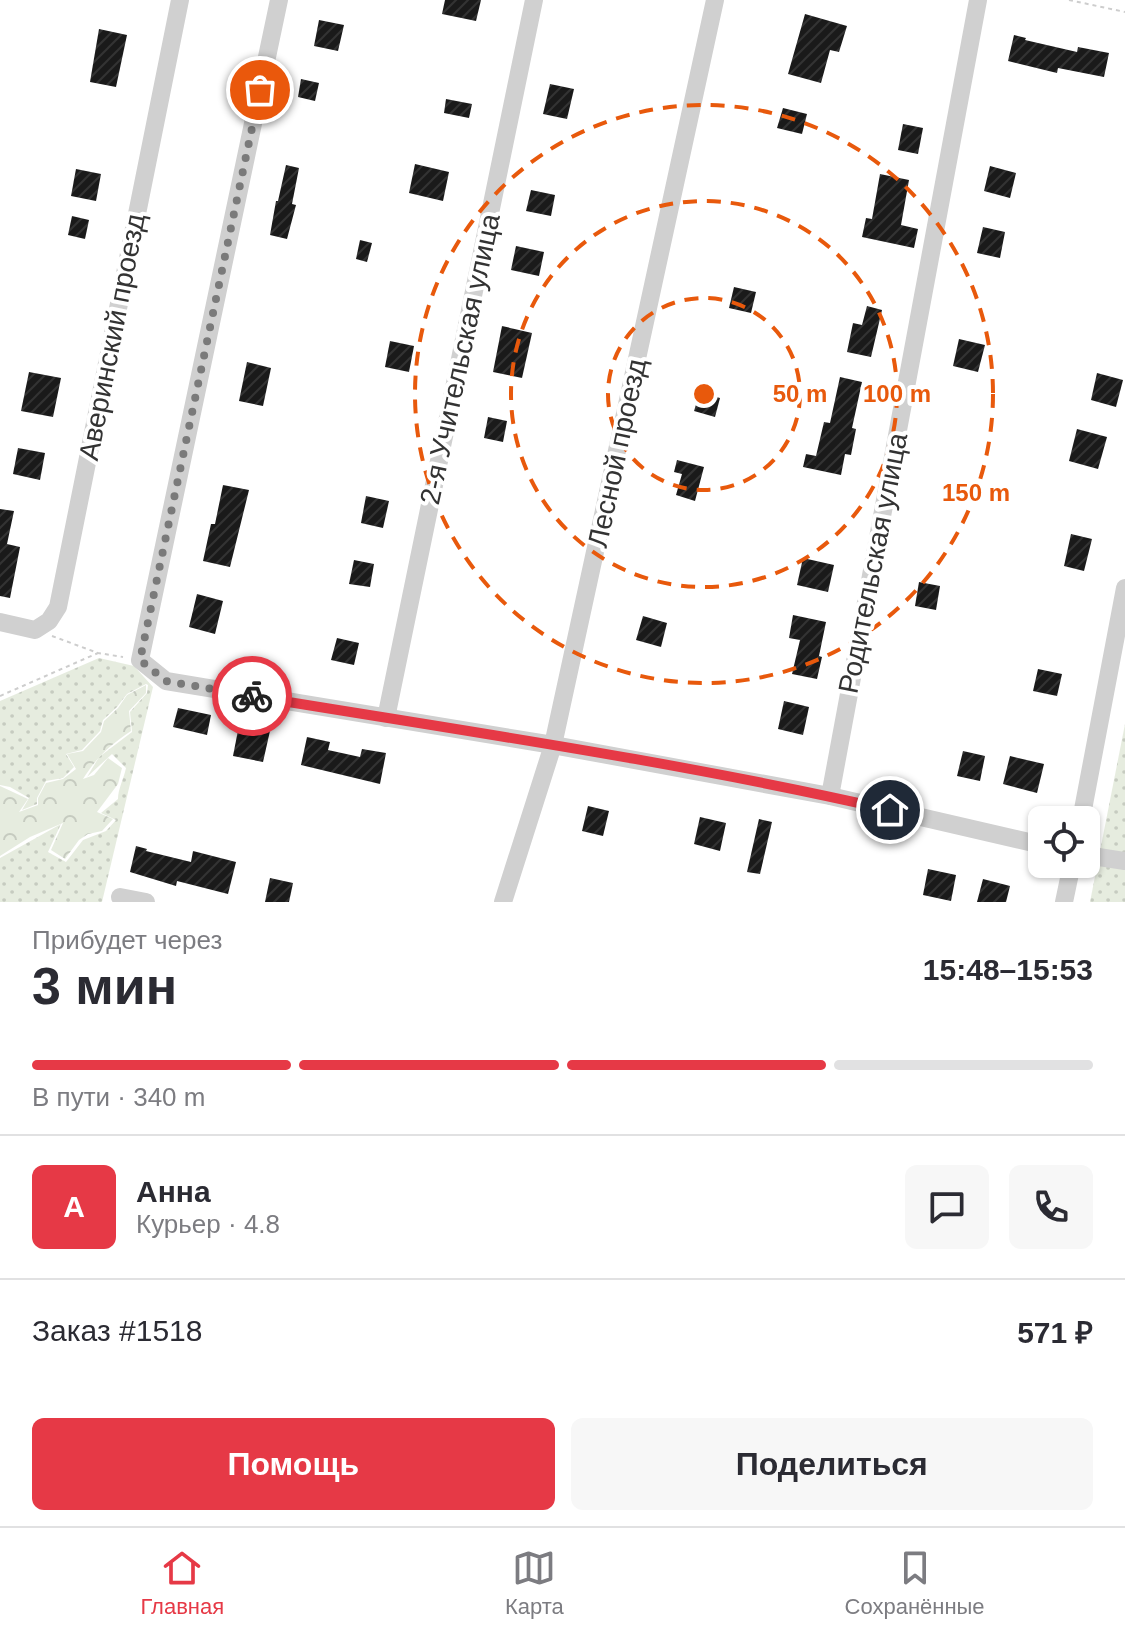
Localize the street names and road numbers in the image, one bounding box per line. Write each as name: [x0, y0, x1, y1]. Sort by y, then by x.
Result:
street label: 2-я Учительская улица: [414, 210, 506, 507]
street label: Аверинский проезд: [73, 211, 151, 463]
street label: Лесной проезд: [582, 356, 652, 550]
street label: Родительская улица: [833, 430, 914, 696]

